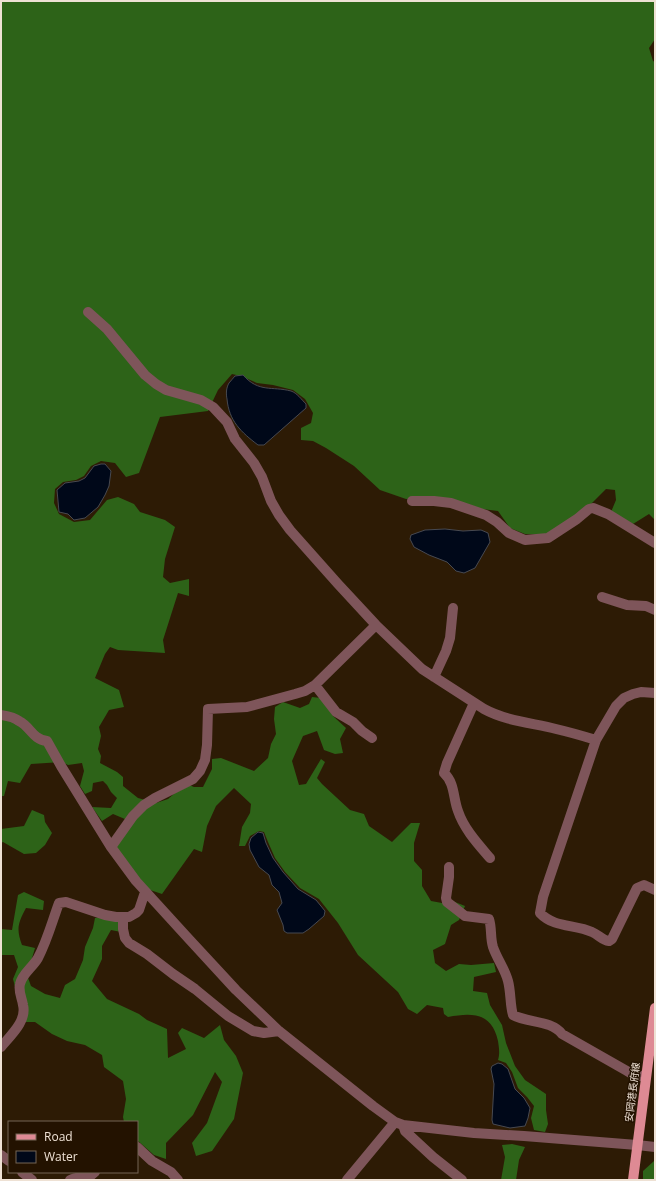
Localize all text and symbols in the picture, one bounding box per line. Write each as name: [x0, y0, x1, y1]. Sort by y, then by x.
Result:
street label: 安岡港長府線: [621, 1061, 643, 1123]
legend: [8, 1121, 138, 1173]
text: Road: [44, 1128, 73, 1145]
text: Water: [44, 1148, 78, 1165]

